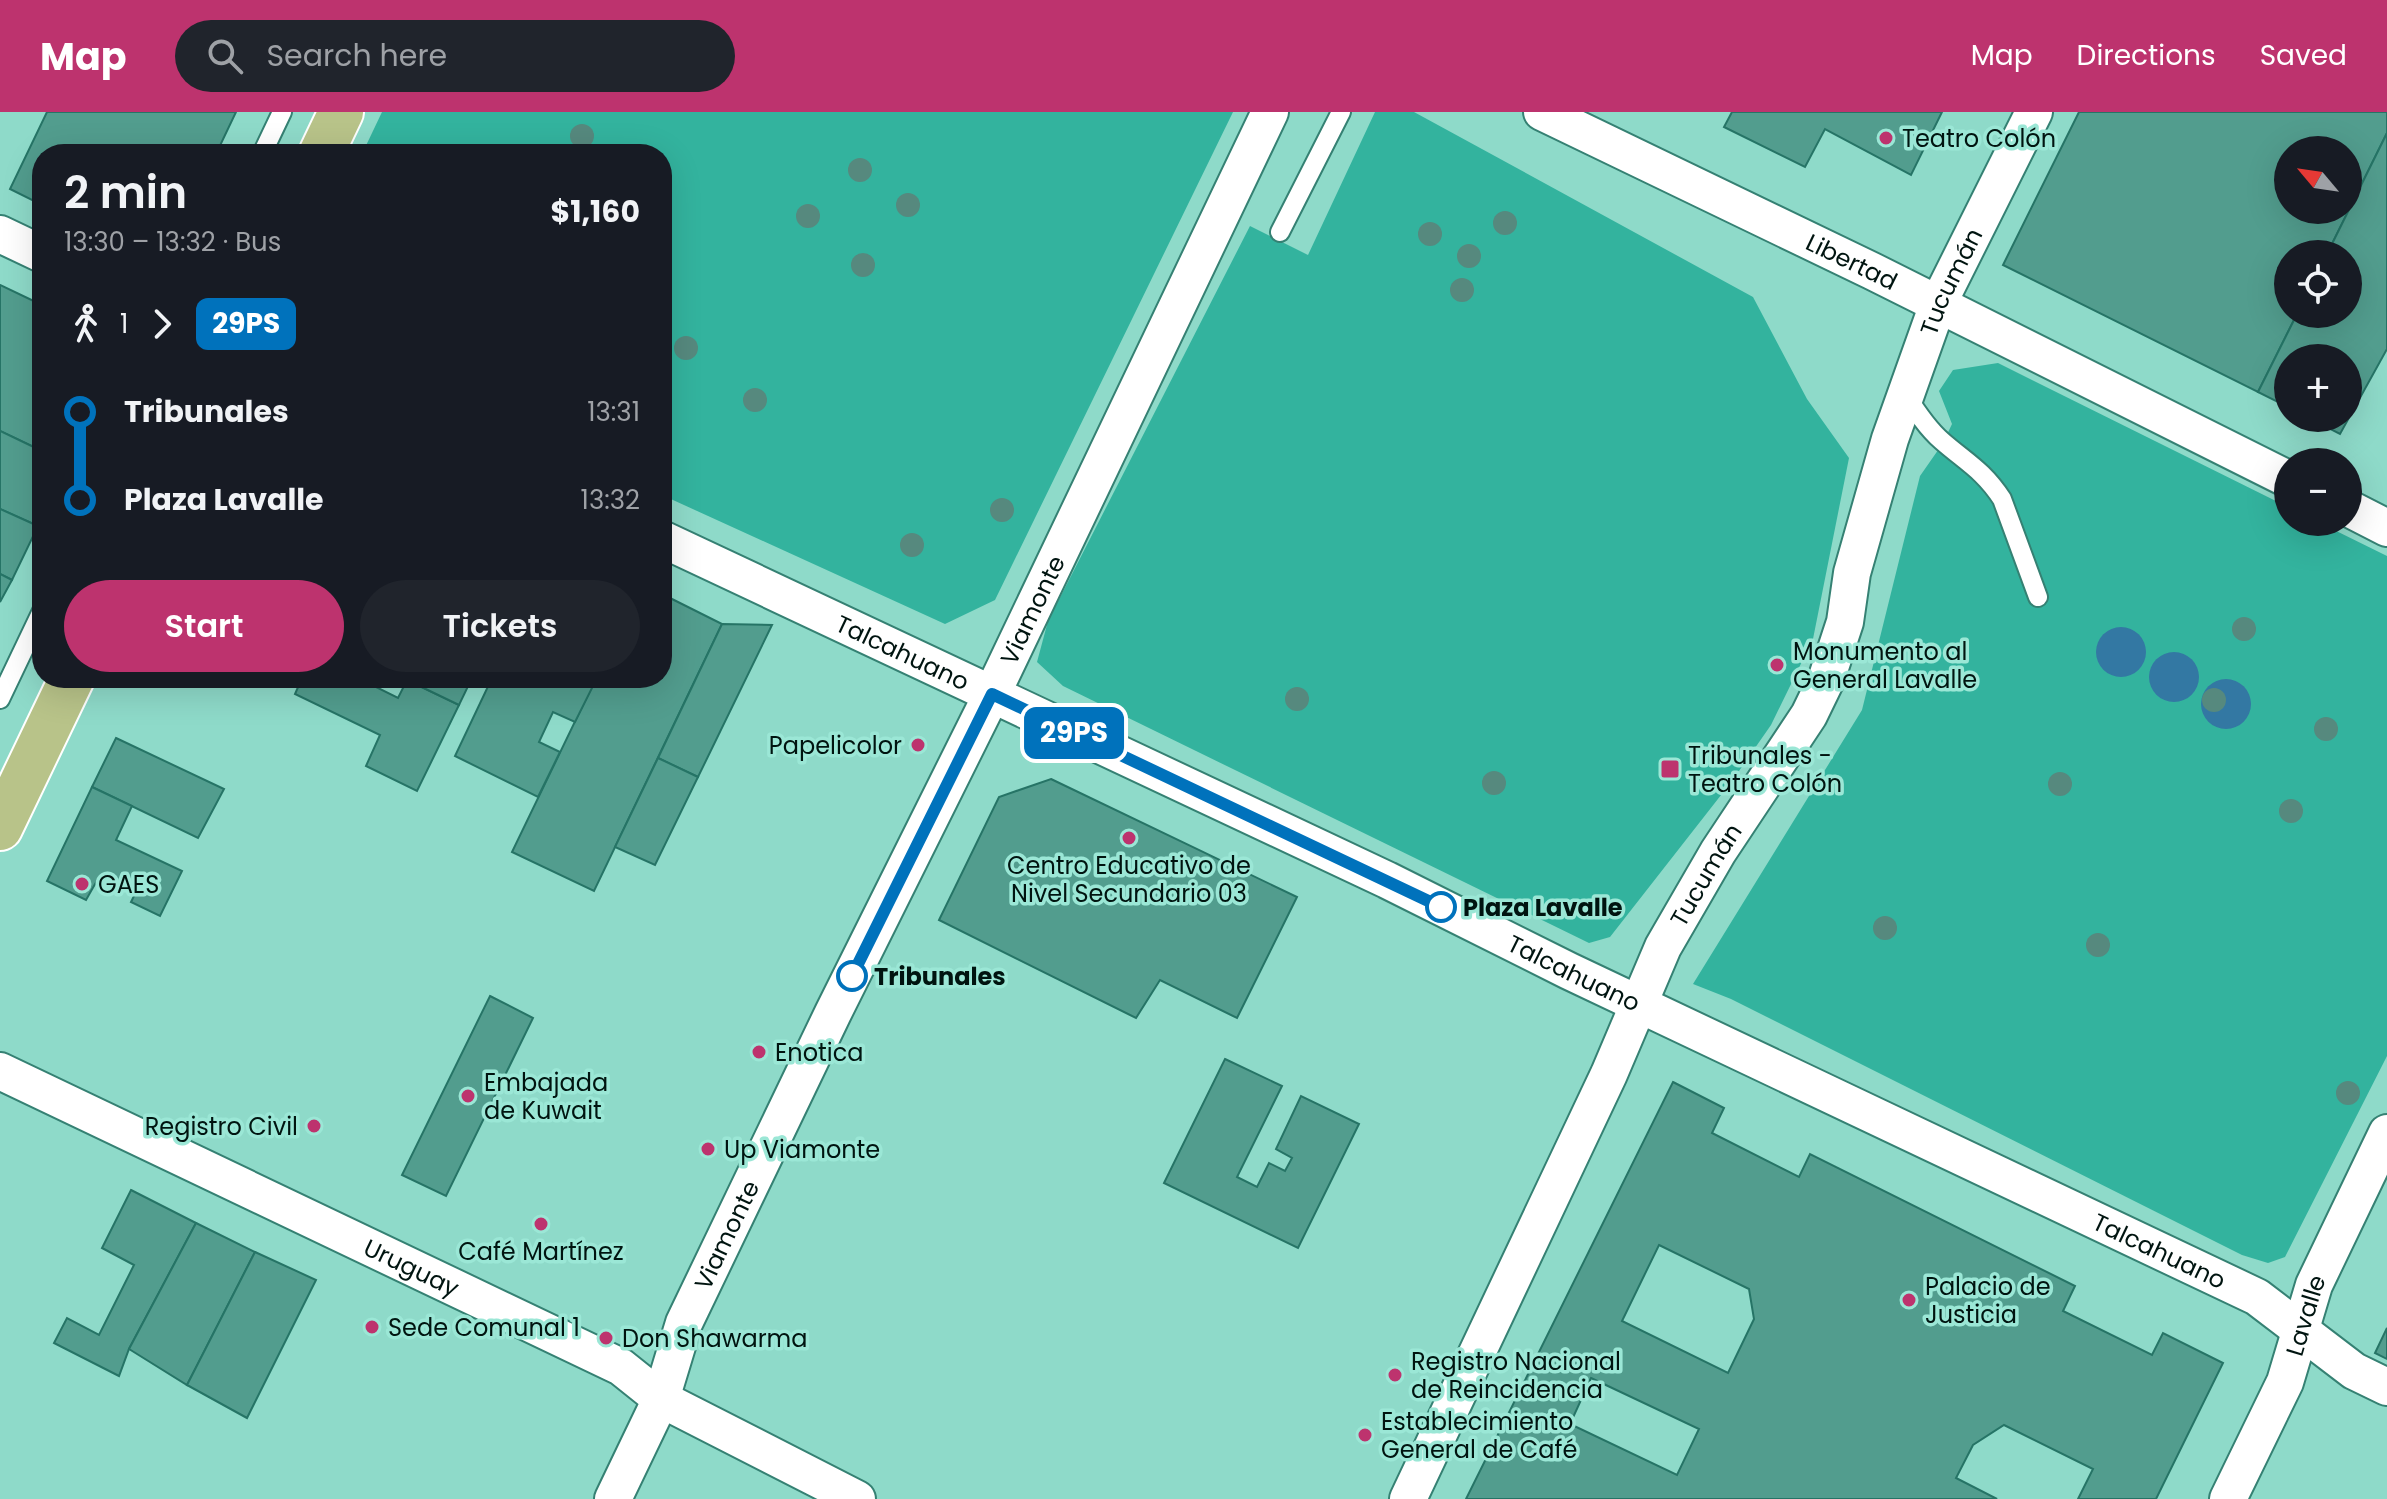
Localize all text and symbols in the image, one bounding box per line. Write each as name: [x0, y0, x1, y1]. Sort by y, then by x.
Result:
search box: [175, 20, 735, 92]
text: Map: [40, 30, 127, 83]
icon: search: [203, 34, 247, 78]
text: Search here: [267, 34, 447, 77]
text: Map: [1971, 36, 2033, 75]
text: Directions: [2077, 36, 2216, 75]
text: Saved: [2260, 36, 2347, 75]
place label: Teatro Colón: [1902, 122, 2056, 155]
marker: Teatro Colón: [1877, 129, 1895, 147]
north arrow: [2274, 136, 2362, 224]
map controls: [2274, 136, 2362, 536]
text: 2 min: [64, 162, 187, 223]
text: $1,160: [550, 190, 640, 233]
street label: Tucumán: [1912, 222, 1990, 339]
text: 13:30 – 13:32 · Bus: [64, 224, 281, 260]
street label: Libertad: [1801, 225, 1903, 298]
button: locate: [2274, 240, 2362, 328]
icon: walk: [64, 302, 108, 346]
icon: forward: [140, 302, 184, 346]
text: 29PS: [212, 304, 280, 343]
text: 1: [120, 306, 128, 342]
button: +: [2274, 344, 2362, 432]
text: Tribunales: [124, 390, 289, 433]
text: 13:31: [587, 394, 640, 430]
button: −: [2274, 448, 2362, 536]
text: Plaza Lavalle: [124, 478, 324, 521]
text: 13:32: [581, 482, 640, 518]
street label: Viamonte: [992, 550, 1072, 670]
button: Start: [64, 580, 344, 672]
button: Tickets: [360, 580, 640, 672]
street label: Talcahuano: [831, 607, 975, 698]
place label: Monumento al General Lavalle: [1793, 635, 1977, 696]
marker: Monumento al General Lavalle: [1768, 656, 1786, 674]
line badge: 29PS: [1018, 707, 1130, 759]
text: 29PS: [1040, 713, 1108, 752]
place label: Papelicolor: [769, 729, 902, 762]
marker: Papelicolor: [909, 736, 927, 754]
place label: Tribunales - Teatro Colón: [1688, 739, 1842, 800]
marker: Tribunales - Teatro Colón: [1659, 758, 1681, 780]
street label: Tucumán: [1662, 817, 1749, 932]
marker: Centro Educativo de Nivel Secundario 03: [1120, 829, 1138, 847]
place label: Centro Educativo de Nivel Secundario 03: [1007, 849, 1251, 910]
place label: GAES: [98, 868, 159, 901]
marker: GAES: [73, 875, 91, 893]
place label: Plaza Lavalle: [1463, 891, 1623, 924]
marker: Plaza Lavalle: [1426, 892, 1456, 922]
street label: Talcahuano: [1502, 926, 1646, 1019]
place label: Tribunales: [874, 960, 1006, 993]
marker: Tribunales: [837, 961, 867, 991]
place label: Enotica: [775, 1036, 863, 1069]
marker: Enotica: [750, 1043, 768, 1061]
place label: Embajada de Kuwait: [484, 1066, 608, 1127]
marker: Embajada de Kuwait: [459, 1087, 477, 1105]
place label: Registro Civil: [145, 1110, 298, 1143]
marker: Registro Civil: [305, 1117, 323, 1135]
place label: Up Viamonte: [724, 1133, 880, 1166]
marker: Up Viamonte: [699, 1140, 717, 1158]
street label: Viamonte: [686, 1175, 767, 1295]
street label: Talcahuano: [2087, 1205, 2231, 1296]
marker: Café Martínez: [532, 1215, 550, 1233]
street label: Uruguay: [359, 1230, 465, 1304]
place label: Café Martínez: [458, 1235, 624, 1268]
street label: Lavalle: [2277, 1269, 2333, 1360]
place label: Palacio de Justicia: [1925, 1270, 2051, 1331]
marker: Palacio de Justicia: [1900, 1291, 1918, 1309]
place label: Sede Comunal 1: [388, 1311, 580, 1344]
marker: Sede Comunal 1: [363, 1318, 381, 1336]
place label: Don Shawarma: [622, 1322, 808, 1355]
marker: Don Shawarma: [597, 1329, 615, 1347]
place label: Registro Nacional de Reincidencia: [1411, 1345, 1621, 1406]
marker: Registro Nacional de Reincidencia: [1386, 1366, 1404, 1384]
place label: Establecimiento General de Café: [1381, 1405, 1577, 1466]
marker: Establecimiento General de Café: [1356, 1426, 1374, 1444]

